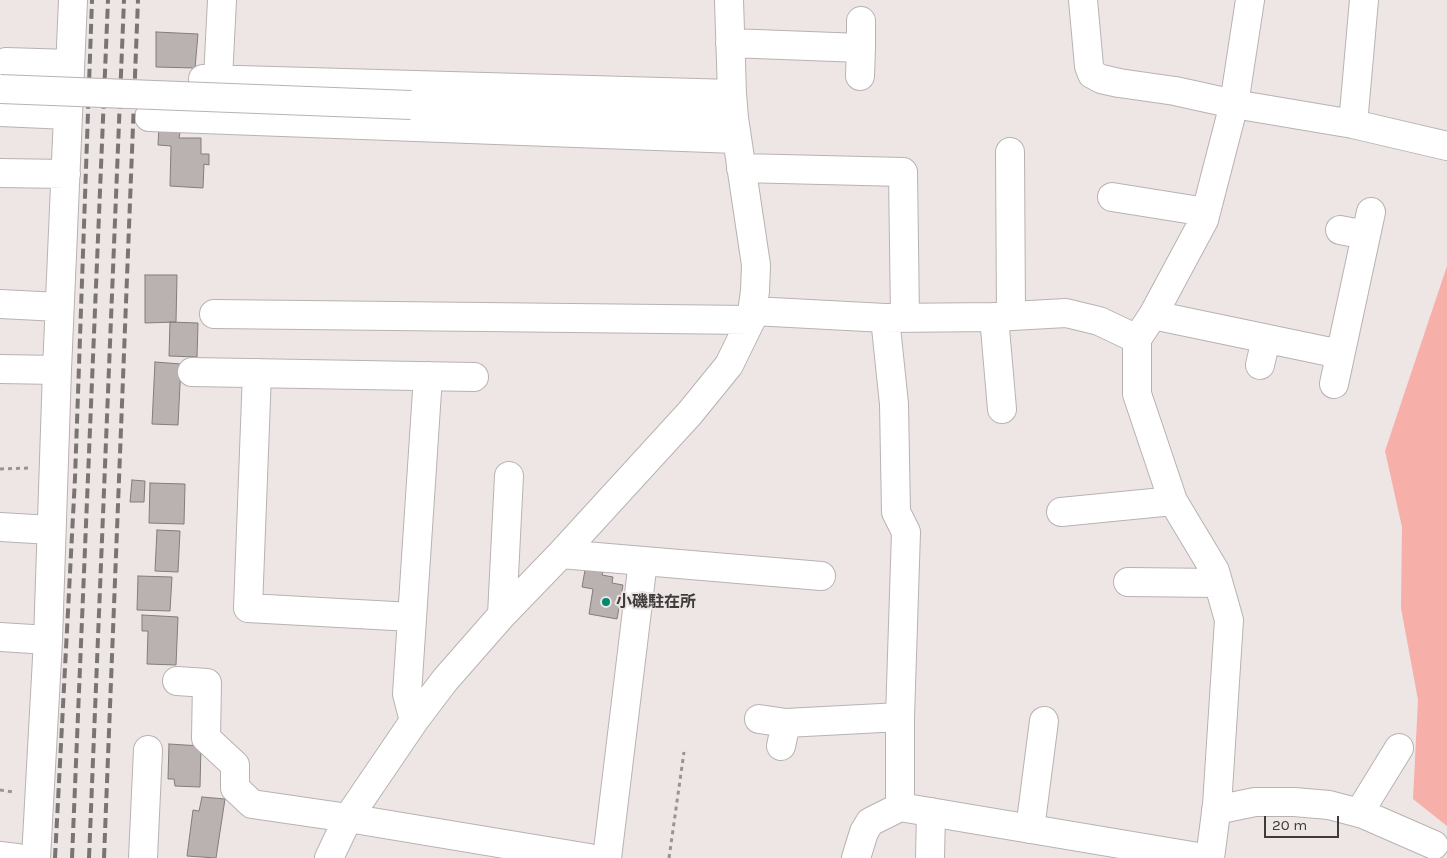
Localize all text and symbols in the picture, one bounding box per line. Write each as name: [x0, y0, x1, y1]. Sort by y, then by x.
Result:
place label: 小磯駐在所: [616, 592, 696, 612]
marker: 小磯駐在所: [600, 596, 612, 608]
scale bar: [1267, 806, 1342, 838]
text: 20 m: [1272, 816, 1307, 834]

